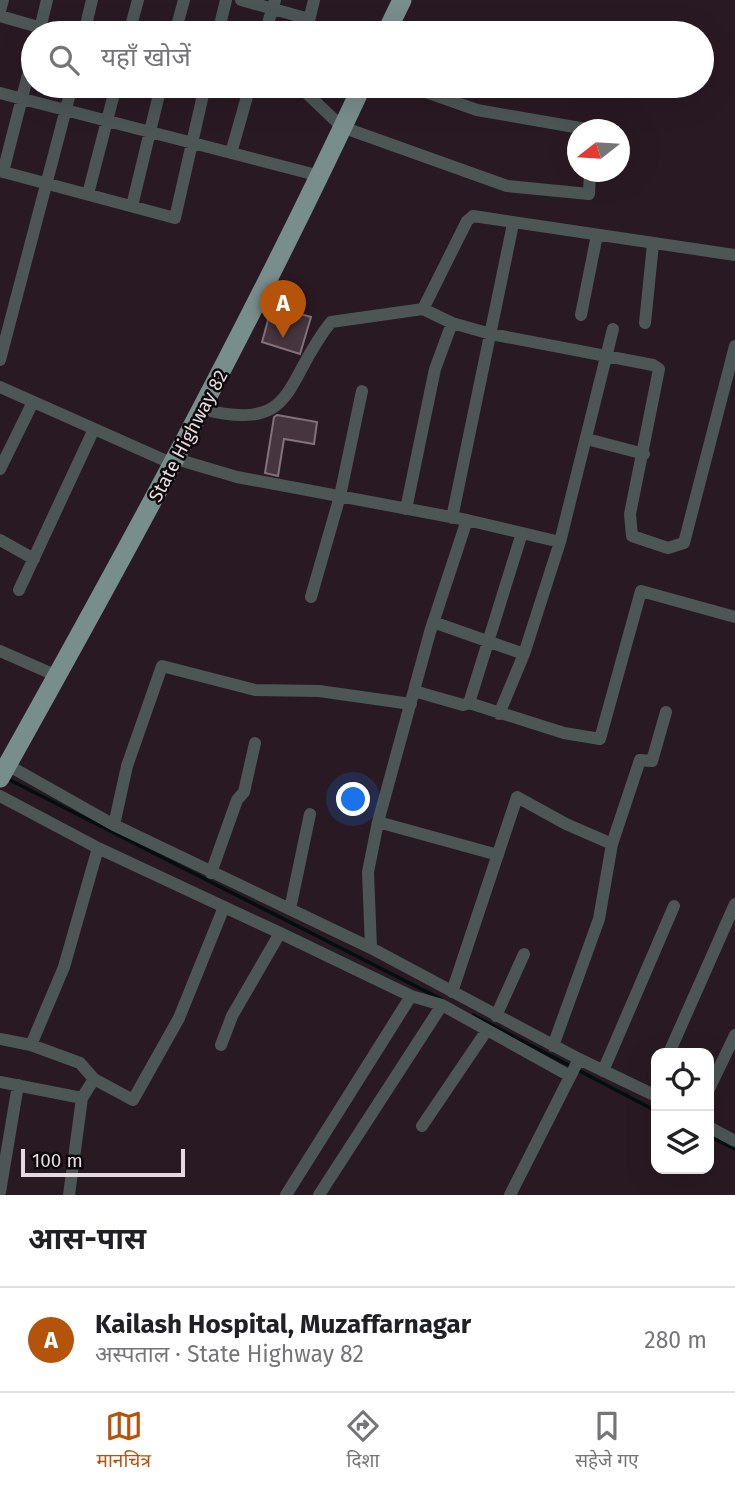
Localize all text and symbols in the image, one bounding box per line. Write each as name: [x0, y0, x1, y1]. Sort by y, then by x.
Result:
search box: [21, 21, 714, 98]
icon: search: [45, 41, 83, 79]
text: यहाँ खोजें: [101, 42, 191, 73]
north arrow: [567, 119, 630, 182]
pin: A: [260, 280, 306, 338]
street label: State Highway 82: [144, 366, 232, 506]
your location: [336, 782, 370, 816]
map controls: [651, 1048, 714, 1174]
button: locate: [651, 1048, 714, 1111]
button: layers: [651, 1111, 714, 1174]
scale bar: [21, 1146, 186, 1178]
text: 100 m: [32, 1149, 83, 1172]
text: आस-पास: [28, 1221, 146, 1257]
text: Kailash Hospital, Muzaffarnagar: [95, 1309, 471, 1340]
text: A: [44, 1326, 58, 1354]
text: 280 m: [644, 1326, 707, 1354]
text: अस्पताल · State Highway 82: [95, 1340, 364, 1368]
tab: मानचित्र: [97, 1407, 151, 1475]
tab: दिशा: [344, 1407, 382, 1475]
tab: सहेजे गए: [575, 1407, 638, 1475]

